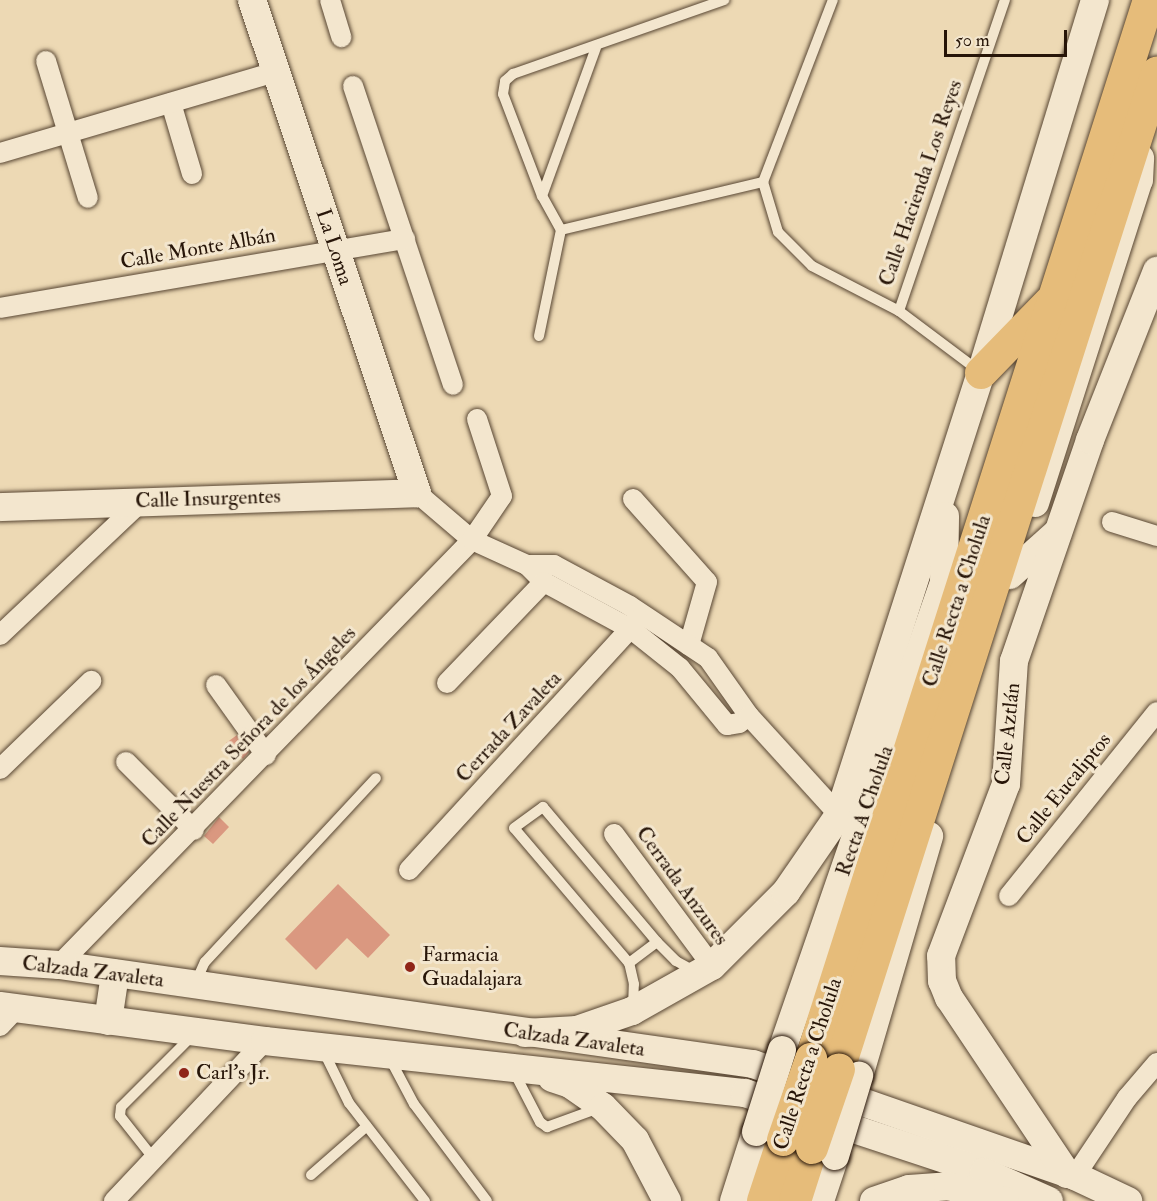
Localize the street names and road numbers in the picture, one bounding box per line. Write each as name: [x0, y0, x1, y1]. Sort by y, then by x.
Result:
street label: Calle Hacienda Los Reyes: [874, 77, 968, 289]
street label: La Loma: [310, 206, 358, 288]
street label: Calle Monte Albán: [119, 223, 277, 275]
street label: Calle Insurgentes: [135, 484, 281, 514]
street label: Calle Recta a Cholula: [917, 512, 997, 690]
street label: Calle Nuestra Señora de los Ángeles: [136, 621, 362, 853]
street label: Cerrada Zavaleta: [451, 666, 567, 788]
street label: Calle Aztlán: [990, 681, 1026, 787]
street label: Calle Eucaliptos: [1011, 728, 1117, 850]
street label: Recta A Cholula: [831, 742, 899, 880]
street label: Cerrada Anzures: [630, 822, 734, 950]
street label: Calzada Zavaleta: [21, 951, 165, 993]
street label: Calle Recta a Cholula: [768, 975, 848, 1153]
street label: Calzada Zavaleta: [502, 1018, 646, 1062]

